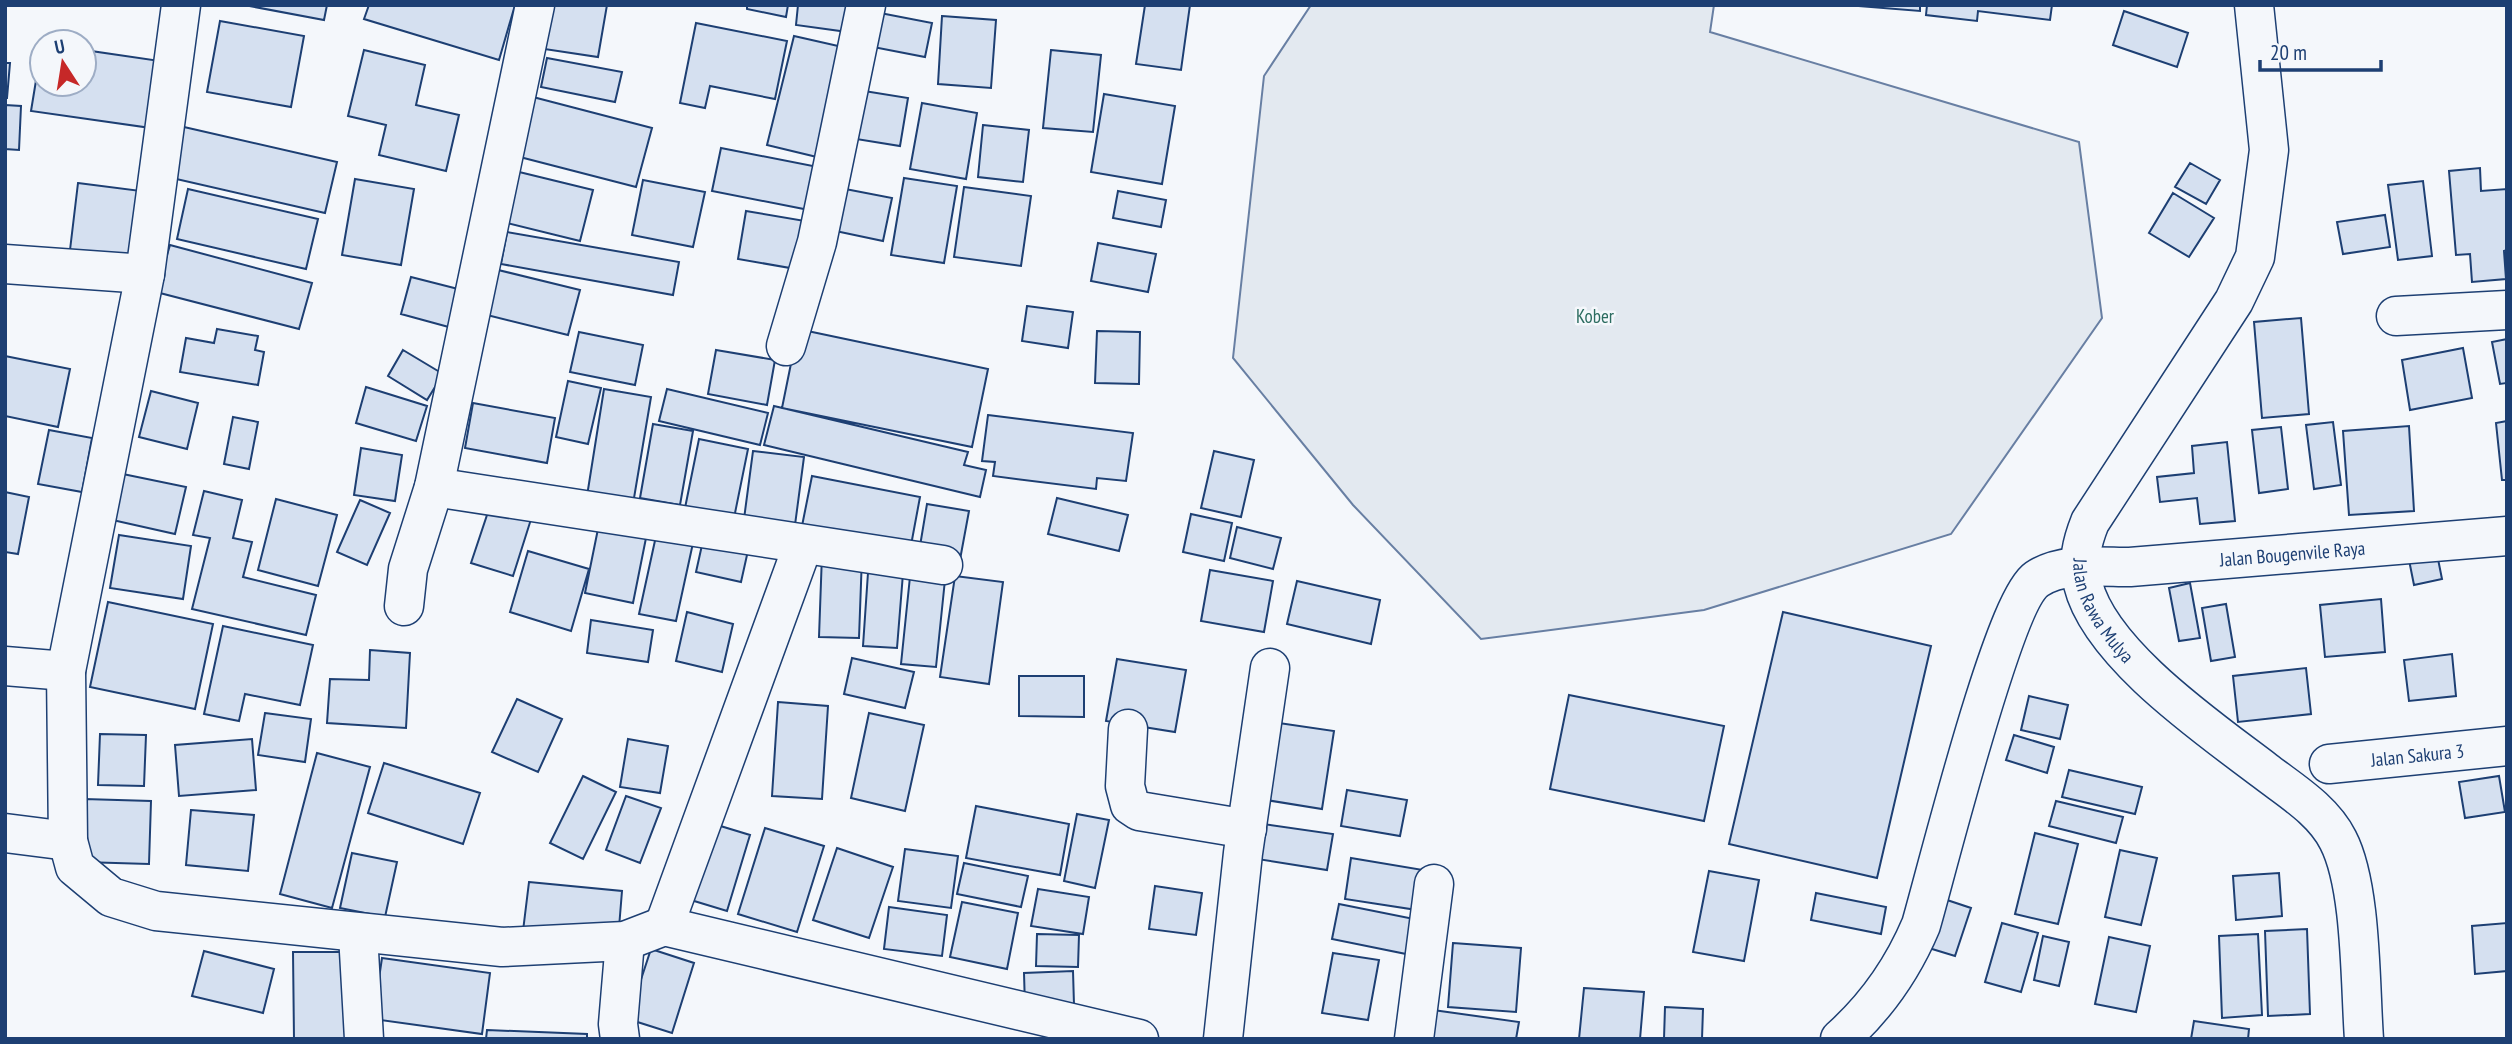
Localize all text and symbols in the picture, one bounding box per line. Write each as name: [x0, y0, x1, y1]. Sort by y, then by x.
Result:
north arrow: [28, 28, 98, 98]
scale bar: [2260, 28, 2381, 72]
text: U: [52, 34, 67, 59]
text: 20 m: [2270, 39, 2307, 66]
park label: Kober: [1576, 304, 1615, 328]
street label: Jalan Bougenvile Raya: [2218, 536, 2366, 572]
street label: Jalan Rawa Mulya: [2068, 557, 2139, 668]
street label: Jalan Sakura 3: [2369, 738, 2465, 772]

